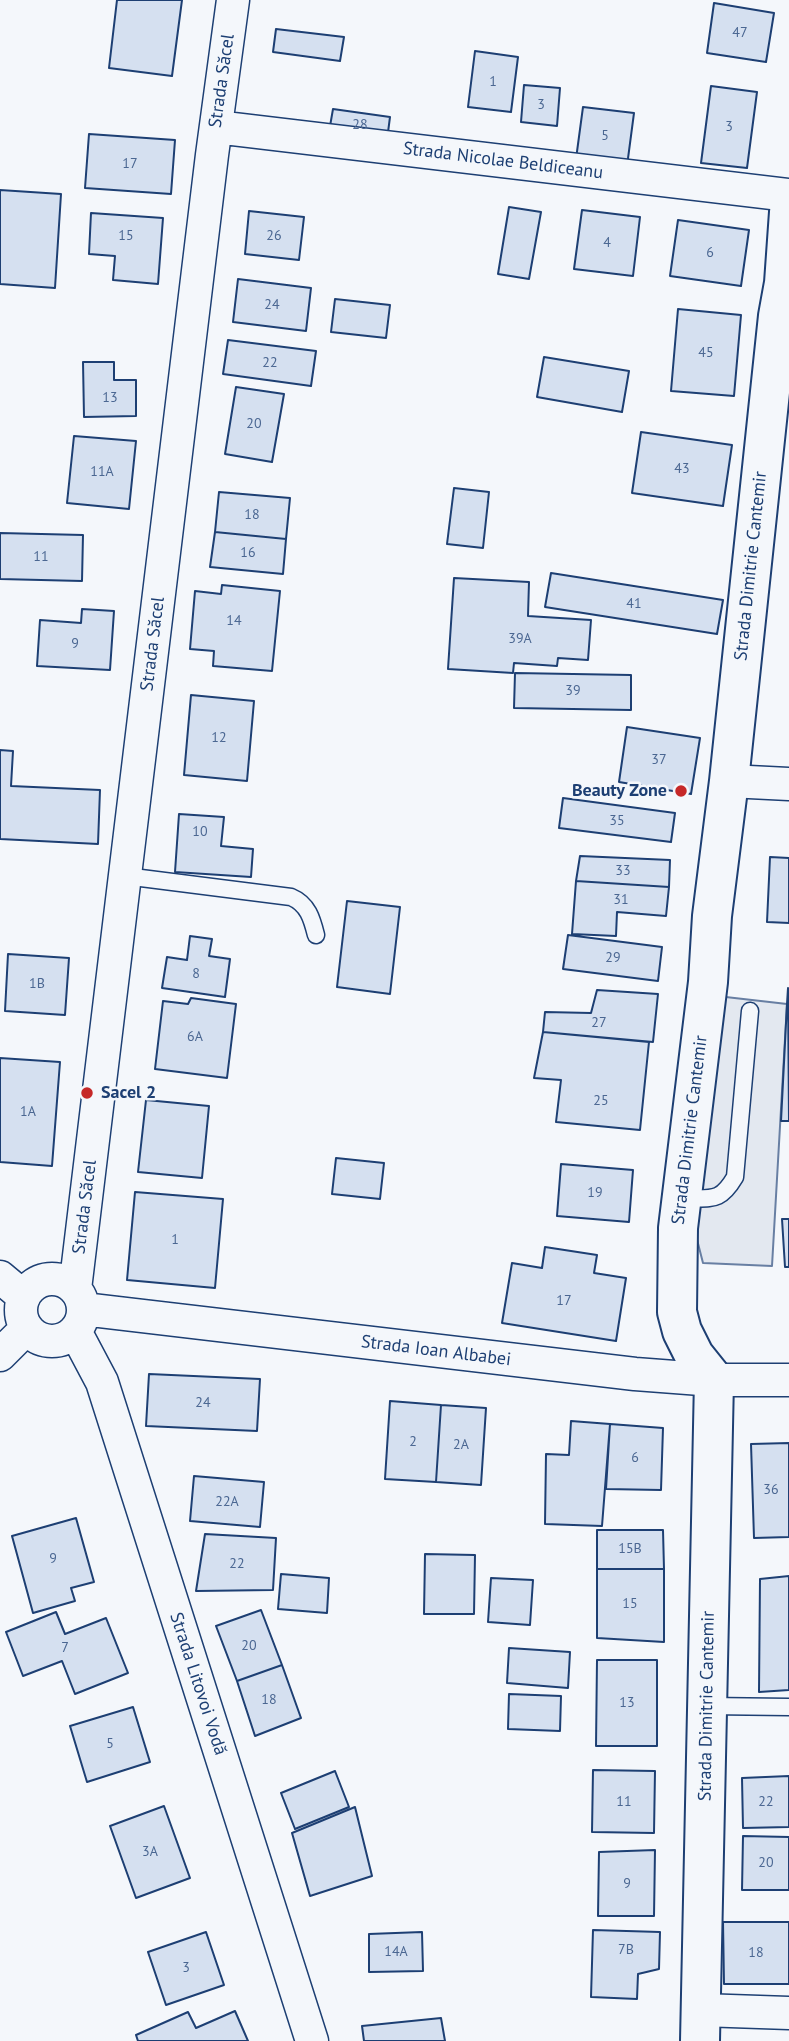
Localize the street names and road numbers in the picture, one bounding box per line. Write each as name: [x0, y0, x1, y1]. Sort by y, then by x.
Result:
street label: Strada Săcel: [205, 33, 239, 129]
street label: Strada Nicolae Beldiceanu: [402, 138, 604, 184]
street label: Strada Dimitrie Cantemir: [730, 470, 772, 662]
street label: Strada Săcel: [137, 596, 169, 692]
street label: Strada Dimitrie Cantemir: [668, 1034, 712, 1226]
street label: Strada Săcel: [69, 1159, 101, 1255]
street label: Strada Ioan Albabei: [360, 1331, 512, 1371]
street label: Strada Litovoi Vodă: [165, 1610, 231, 1758]
street label: Strada Dimitrie Cantemir: [695, 1611, 719, 1801]

